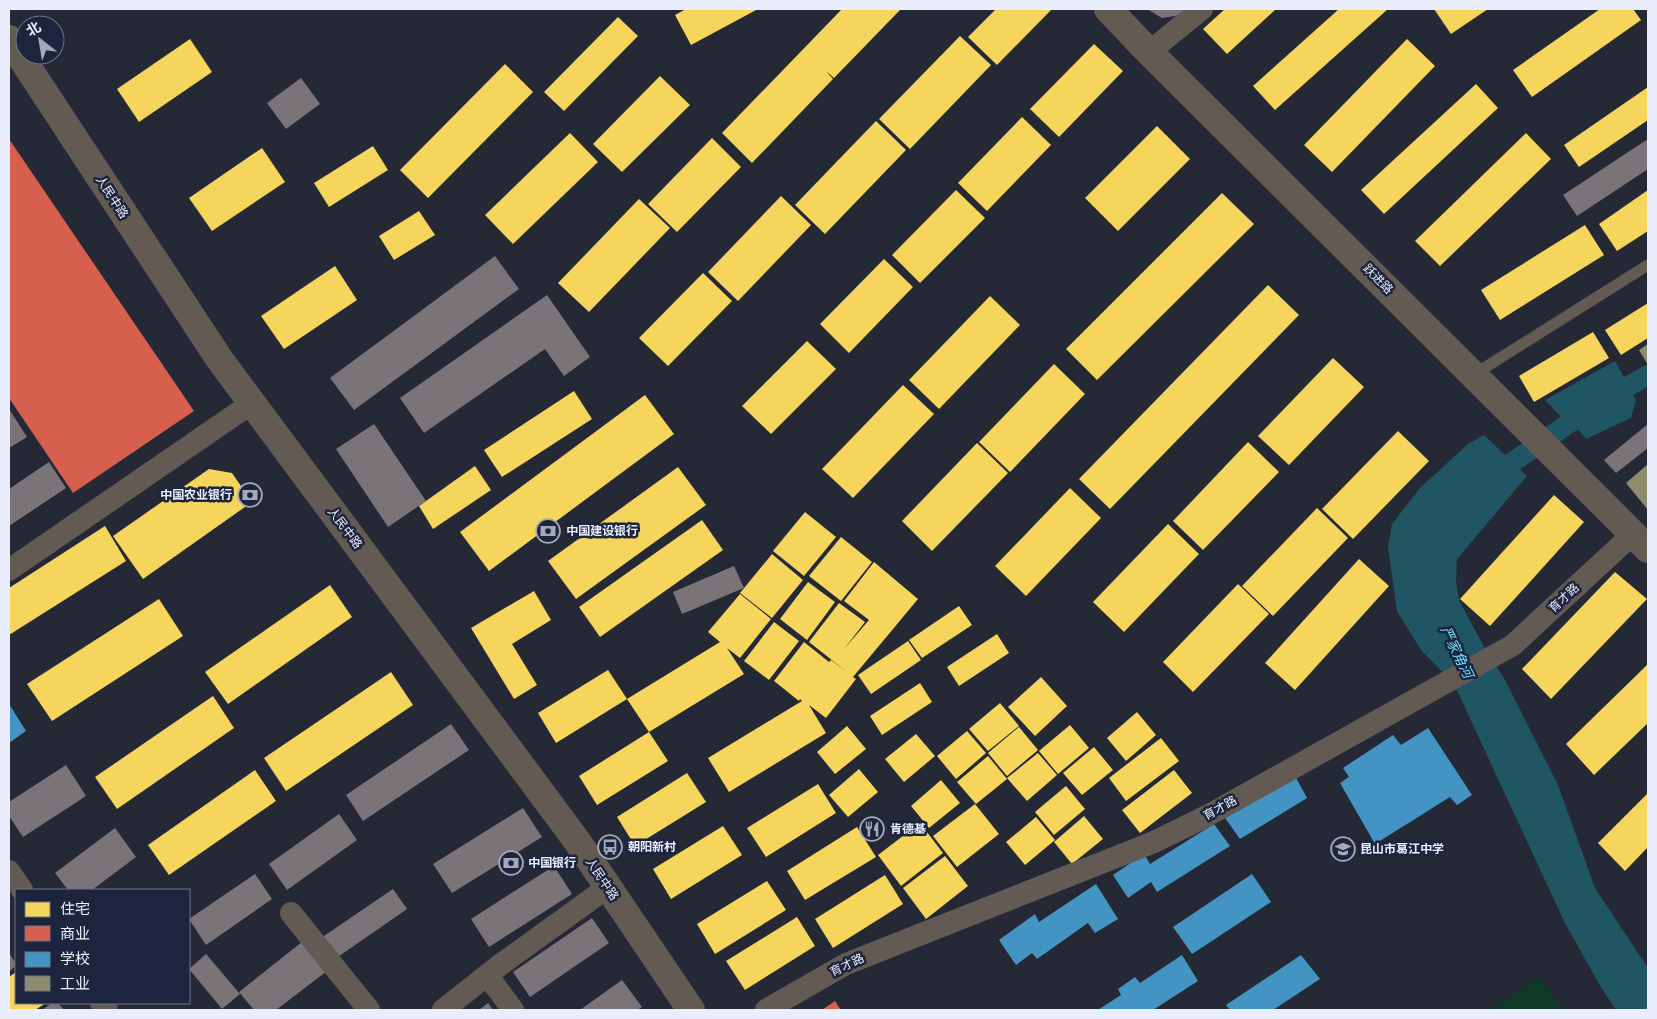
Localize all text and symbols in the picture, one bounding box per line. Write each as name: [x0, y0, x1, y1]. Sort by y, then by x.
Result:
north arrow: [15, 15, 65, 65]
text: 北: [22, 17, 44, 41]
street label: 人民中路: [92, 172, 133, 221]
street label: 跃进路: [1360, 260, 1397, 297]
bank icon: 中国农业银行: [237, 482, 263, 508]
place label: 中国农业银行: [160, 486, 232, 503]
street label: 人民中路: [324, 503, 367, 552]
bank icon: 中国建设银行: [535, 518, 561, 544]
place label: 中国建设银行: [566, 522, 638, 539]
street label: 育才路: [1545, 579, 1583, 616]
water label: 严家角河: [1436, 622, 1480, 684]
street label: 育才路: [1200, 791, 1240, 824]
restaurant icon: 肯德基: [859, 816, 885, 842]
place label: 肯德基: [890, 820, 926, 837]
bus stop icon: 朝阳新村: [597, 834, 623, 860]
school or university icon: 昆山市葛江中学: [1330, 836, 1356, 862]
place label: 朝阳新村: [628, 838, 676, 855]
place label: 昆山市葛江中学: [1360, 840, 1444, 857]
bank icon: 中国银行: [498, 850, 524, 876]
place label: 中国银行: [528, 854, 576, 871]
street label: 人民中路: [582, 854, 623, 903]
legend: [15, 889, 190, 1004]
text: 住宅: [60, 898, 90, 919]
text: 商业: [60, 923, 90, 944]
text: 学校: [60, 948, 90, 969]
street label: 育才路: [827, 949, 867, 980]
text: 工业: [60, 973, 90, 994]

